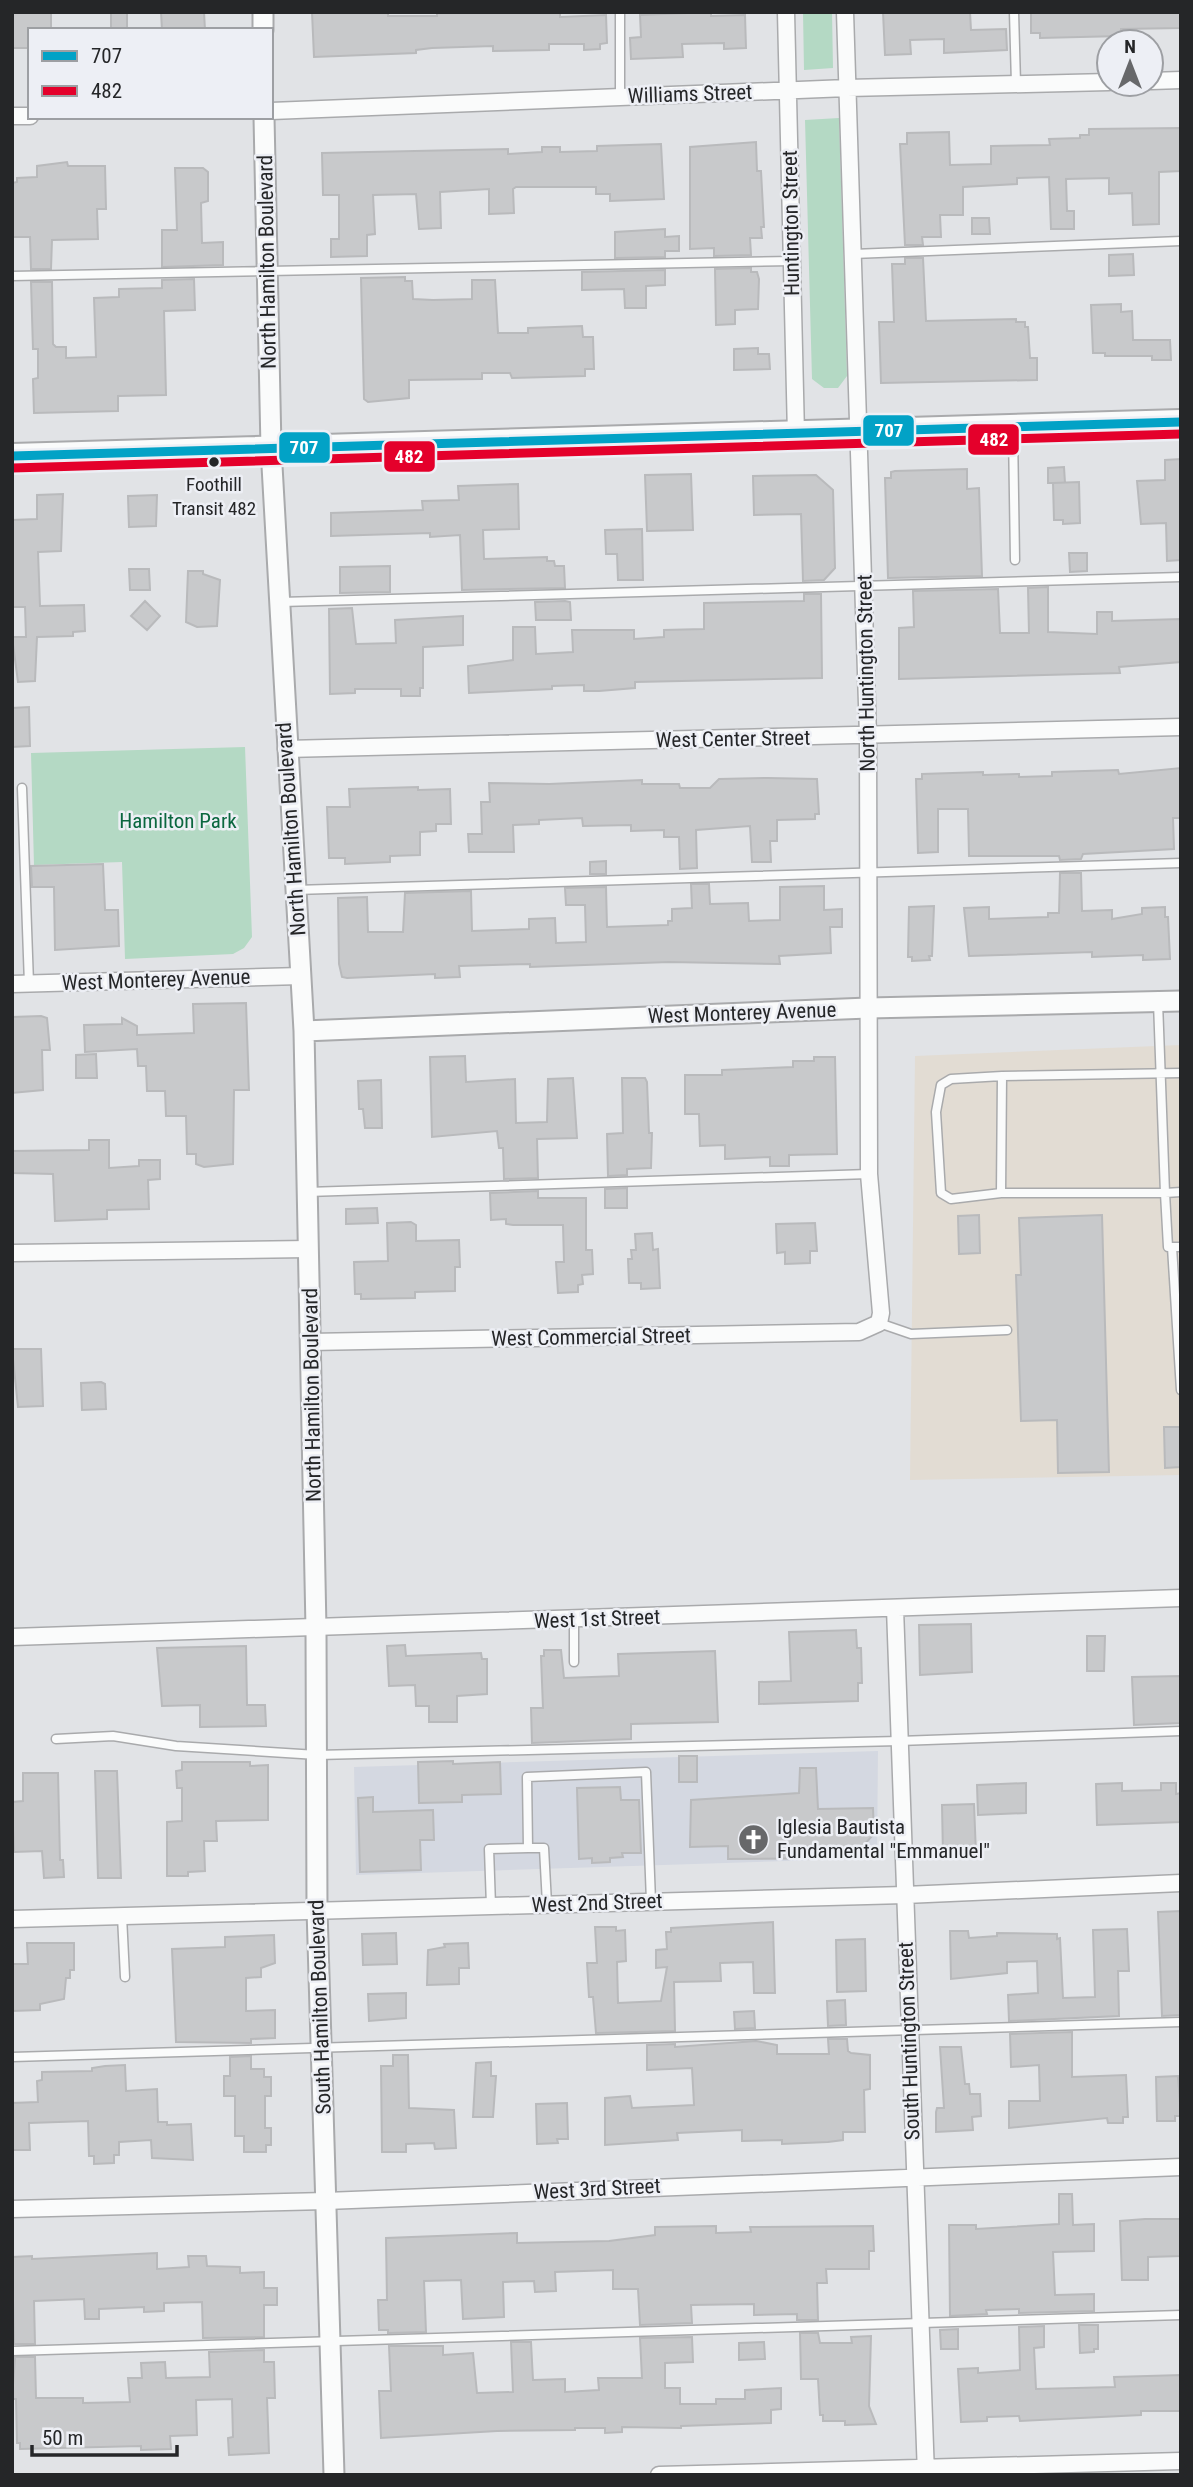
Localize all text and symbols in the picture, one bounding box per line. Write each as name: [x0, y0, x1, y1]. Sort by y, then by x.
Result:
legend: [28, 28, 273, 119]
north arrow: [1095, 28, 1165, 98]
text: N: [1124, 35, 1136, 58]
text: 707: [91, 44, 122, 68]
text: 482: [91, 79, 122, 103]
street label: Williams Street: [627, 80, 753, 108]
street label: Huntington Street: [778, 150, 804, 296]
street label: North Hamilton Boulevard: [253, 155, 281, 369]
line badge: 707: [862, 414, 915, 447]
text: 707: [875, 419, 903, 442]
line badge: 482: [967, 423, 1020, 456]
text: 482: [980, 428, 1008, 451]
line badge: 707: [278, 431, 331, 464]
text: 707: [290, 436, 318, 459]
line badge: 482: [383, 440, 436, 473]
text: 482: [395, 445, 423, 468]
marker: Foothill Transit 482: [207, 455, 221, 469]
place label: Foothill Transit 482: [172, 473, 256, 520]
street label: North Huntington Street: [852, 574, 880, 772]
street label: North Hamilton Boulevard: [272, 721, 310, 937]
street label: West Center Street: [656, 726, 810, 752]
park label: Hamilton Park: [119, 809, 237, 833]
street label: West Monterey Avenue: [61, 965, 251, 995]
street label: West Monterey Avenue: [647, 998, 837, 1028]
street label: North Hamilton Boulevard: [298, 1288, 326, 1502]
street label: West Commercial Street: [491, 1323, 691, 1351]
street label: West 1st Street: [533, 1605, 661, 1633]
place label: Iglesia Bautista Fundamental "Emmanuel": [777, 1815, 990, 1863]
church icon: Iglesia Bautista Fundamental "Emmanuel": [737, 1822, 771, 1856]
street label: West 2nd Street: [531, 1889, 663, 1917]
street label: South Hamilton Boulevard: [304, 1899, 336, 2115]
street label: South Huntington Street: [894, 1941, 924, 2141]
street label: West 3rd Street: [533, 2174, 661, 2204]
scale bar: [32, 2414, 177, 2458]
text: 50 m: [42, 2426, 83, 2450]

